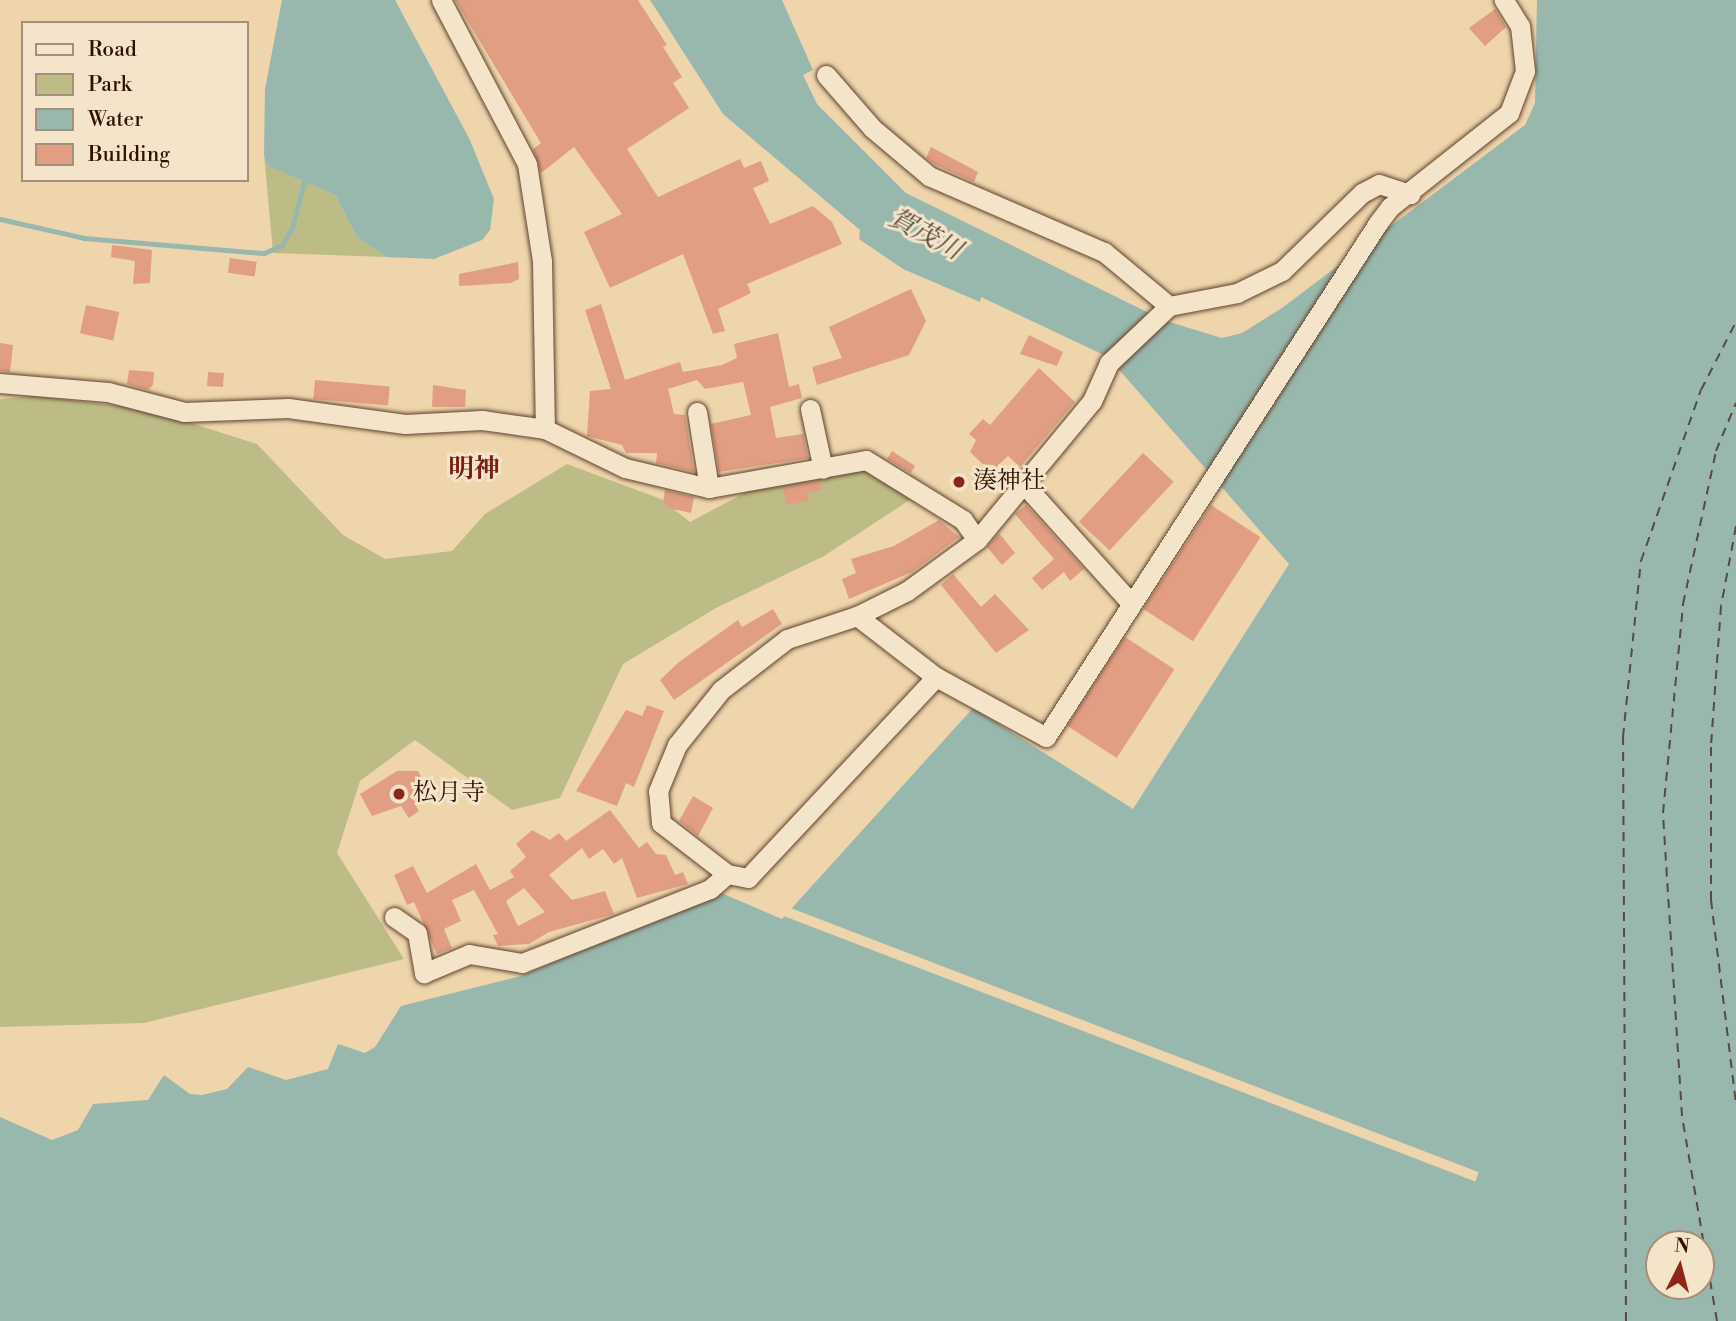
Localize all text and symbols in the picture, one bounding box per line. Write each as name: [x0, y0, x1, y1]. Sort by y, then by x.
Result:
legend: [21, 21, 248, 182]
text: Road: [88, 37, 137, 63]
text: Park: [88, 72, 132, 98]
text: Water: [88, 107, 143, 133]
text: Building: [88, 142, 170, 168]
water label: 賀茂川: [883, 203, 967, 267]
district label: 明神: [448, 454, 500, 486]
place label: 湊神社: [973, 468, 1045, 496]
marker: 湊神社: [951, 474, 967, 490]
place label: 松月寺: [413, 780, 485, 808]
marker: 松月寺: [391, 786, 407, 802]
north arrow: [1645, 1230, 1715, 1300]
text: N: [1673, 1233, 1691, 1259]

